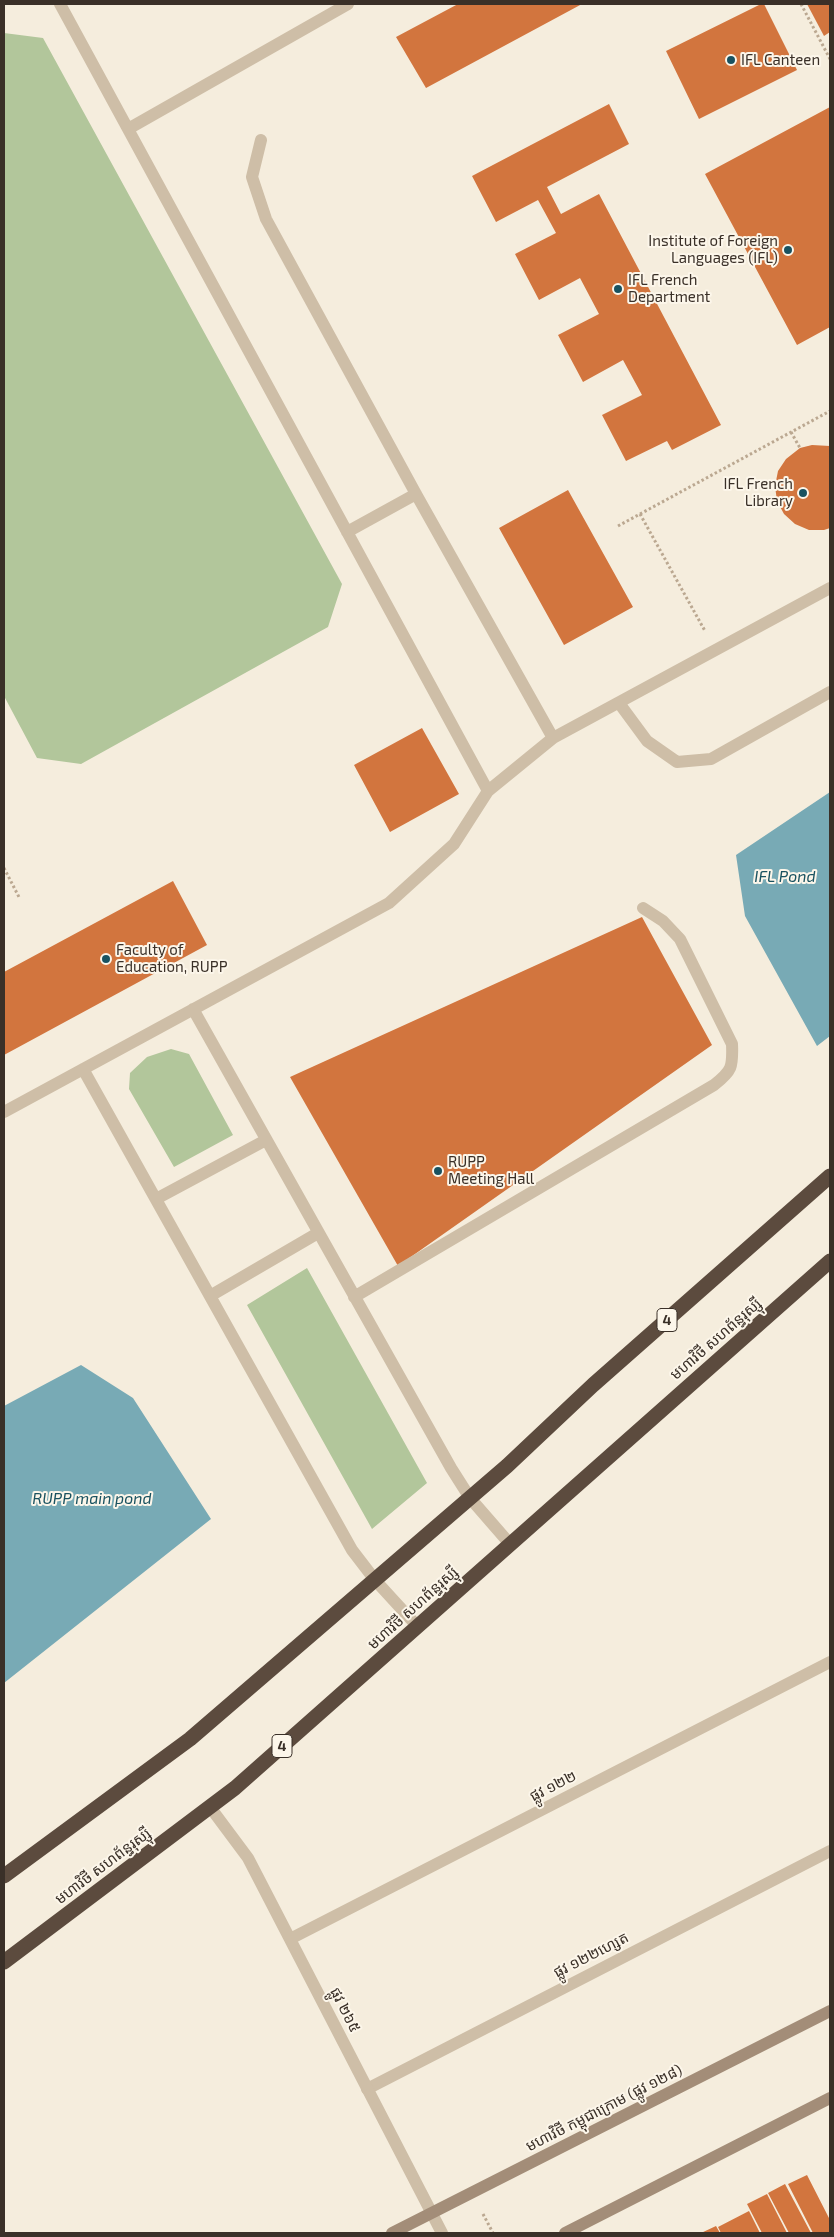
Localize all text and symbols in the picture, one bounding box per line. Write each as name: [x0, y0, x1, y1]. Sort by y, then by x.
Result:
place label: IFL Canteen: [741, 51, 820, 69]
marker: IFL Canteen: [725, 54, 737, 66]
place label: Institute of Foreign Languages (IFL): [648, 232, 778, 267]
marker: Institute of Foreign Languages (IFL): [782, 244, 794, 256]
place label: IFL French Department: [628, 271, 710, 306]
marker: IFL French Department: [612, 283, 624, 295]
place label: IFL French Library: [723, 475, 793, 510]
marker: IFL French Library: [797, 487, 809, 499]
water label: IFL Pond: [754, 867, 816, 887]
place label: Faculty of Education, RUPP: [116, 941, 228, 976]
marker: Faculty of Education, RUPP: [100, 953, 112, 965]
place label: RUPP Meeting Hall: [448, 1153, 534, 1188]
marker: RUPP Meeting Hall: [432, 1165, 444, 1177]
street label: មហាវិថី សហព័ន្ធរុស្ស៊ី: [667, 1294, 765, 1384]
road number: 4: [657, 1308, 677, 1332]
water label: RUPP main pond: [32, 1489, 152, 1509]
street label: មហាវិថី សហព័ន្ធរុស្ស៊ី: [364, 1563, 462, 1653]
road number: 4: [272, 1734, 292, 1758]
street label: ផ្លូវ ១២២: [527, 1767, 579, 1805]
street label: មហាវិថី សហព័ន្ធរុស្ស៊ី: [52, 1824, 154, 1908]
street label: ផ្លូវ ១២២ហ្សេត: [550, 1928, 632, 1982]
street label: ផ្លូវ ២៦៥: [326, 1984, 364, 2036]
street label: មហាវិថី កម្ពុជាក្រោម (ផ្លូវ ១២៨): [523, 2061, 685, 2155]

